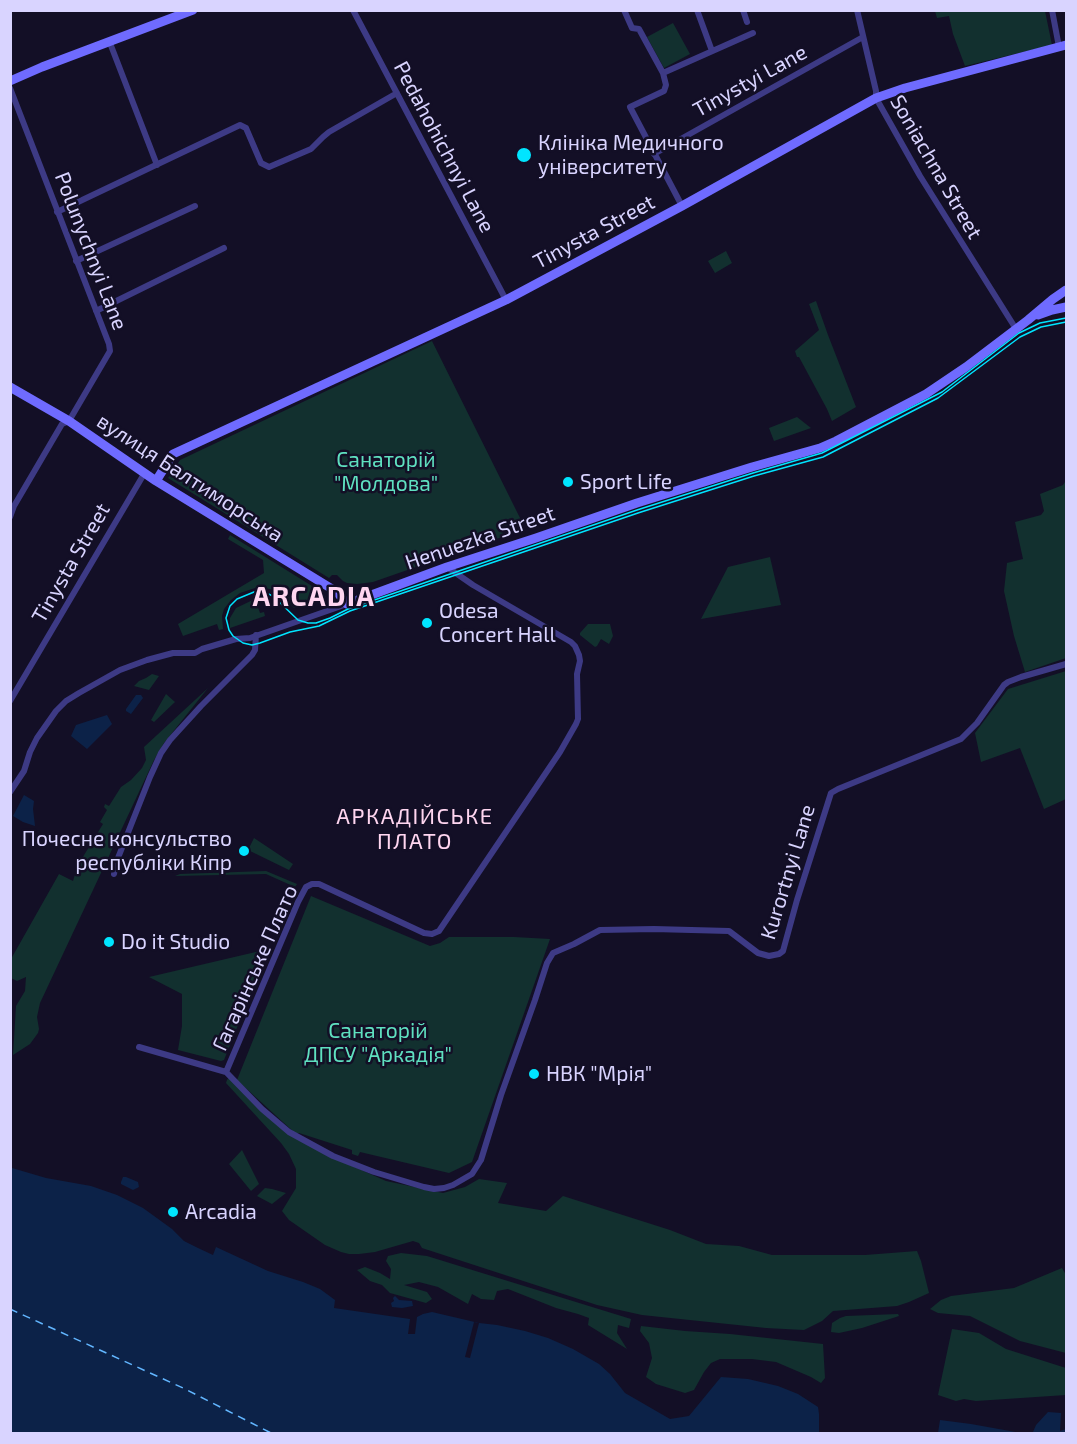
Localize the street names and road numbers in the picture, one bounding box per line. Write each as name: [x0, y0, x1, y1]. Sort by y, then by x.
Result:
street label: Tinystyi Lane: [689, 39, 811, 123]
street label: Pedahohichnyi Lane: [388, 57, 500, 237]
street label: Soniachna Street: [885, 91, 987, 243]
street label: Polunychnyi Lane: [49, 169, 133, 333]
street label: Tinysta Street: [529, 189, 659, 275]
street label: вулиця Балтиморська: [92, 408, 288, 548]
street label: Tinysta Street: [27, 499, 115, 627]
street label: Henuezka Street: [402, 501, 558, 575]
street label: Kurortnyi Lane: [756, 801, 820, 943]
street label: Гагарінське Плато: [207, 881, 303, 1055]

